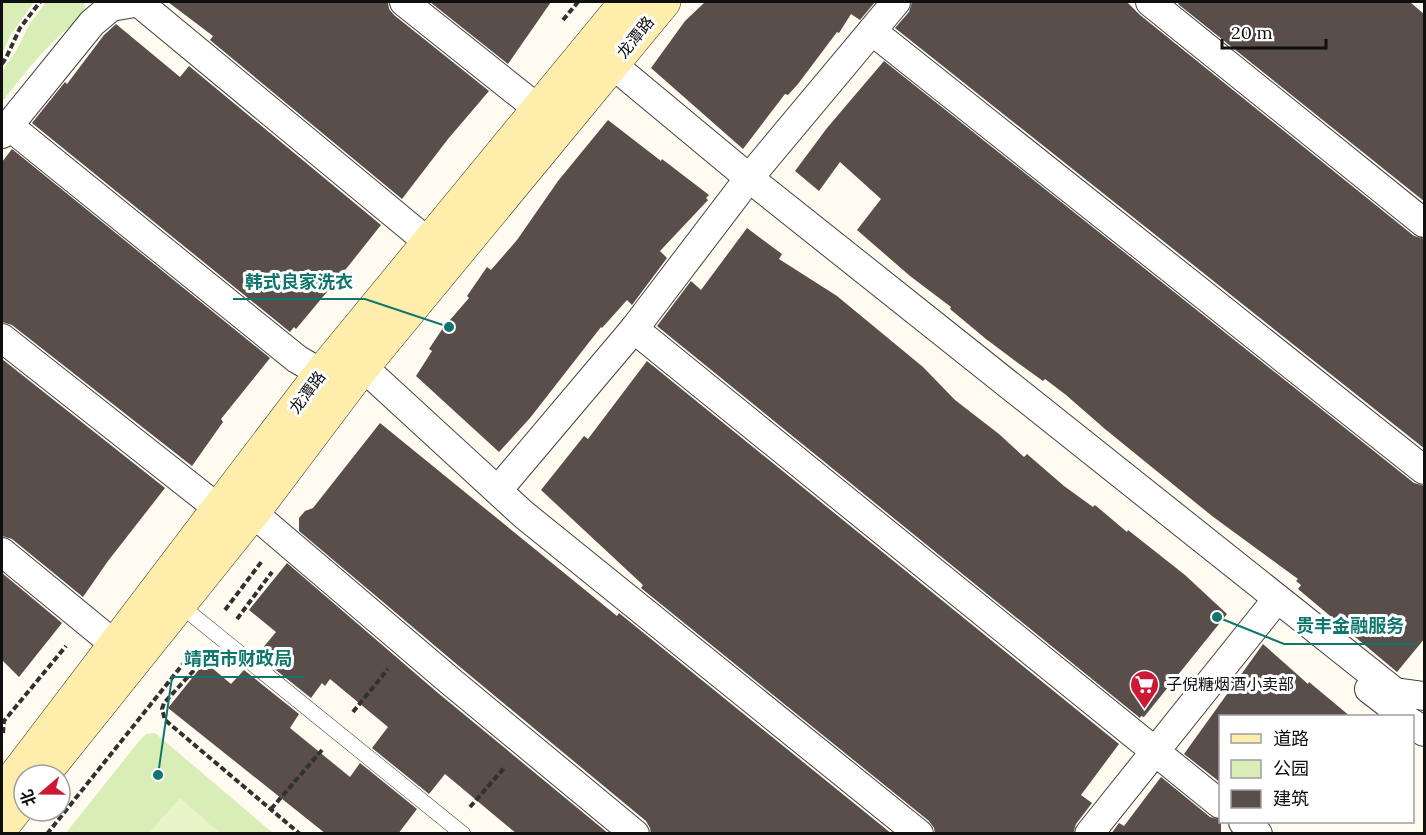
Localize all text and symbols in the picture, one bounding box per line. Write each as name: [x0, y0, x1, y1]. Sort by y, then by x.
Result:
street label: 龙潭路: [612, 12, 658, 62]
scale bar: [1222, 12, 1326, 50]
text: 20 m: [1231, 21, 1273, 44]
callout: 韩式良家洗衣: [233, 263, 365, 299]
text: 韩式良家洗衣: [245, 270, 353, 293]
street label: 龙潭路: [285, 367, 329, 417]
callout: 贵丰金融服务: [1284, 608, 1416, 644]
text: 贵丰金融服务: [1296, 614, 1404, 637]
callout: 靖西市财政局: [172, 641, 304, 677]
text: 靖西市财政局: [184, 647, 292, 670]
supermarket icon: 子倪糖烟酒小卖部: [1129, 668, 1161, 710]
place label: 子倪糖烟酒小卖部: [1166, 674, 1294, 694]
legend: [1219, 715, 1414, 823]
text: 道路: [1273, 727, 1309, 750]
text: 公园: [1273, 757, 1309, 780]
north arrow: [12, 763, 72, 823]
text: 北: [16, 787, 40, 809]
text: 建筑: [1273, 787, 1309, 810]

